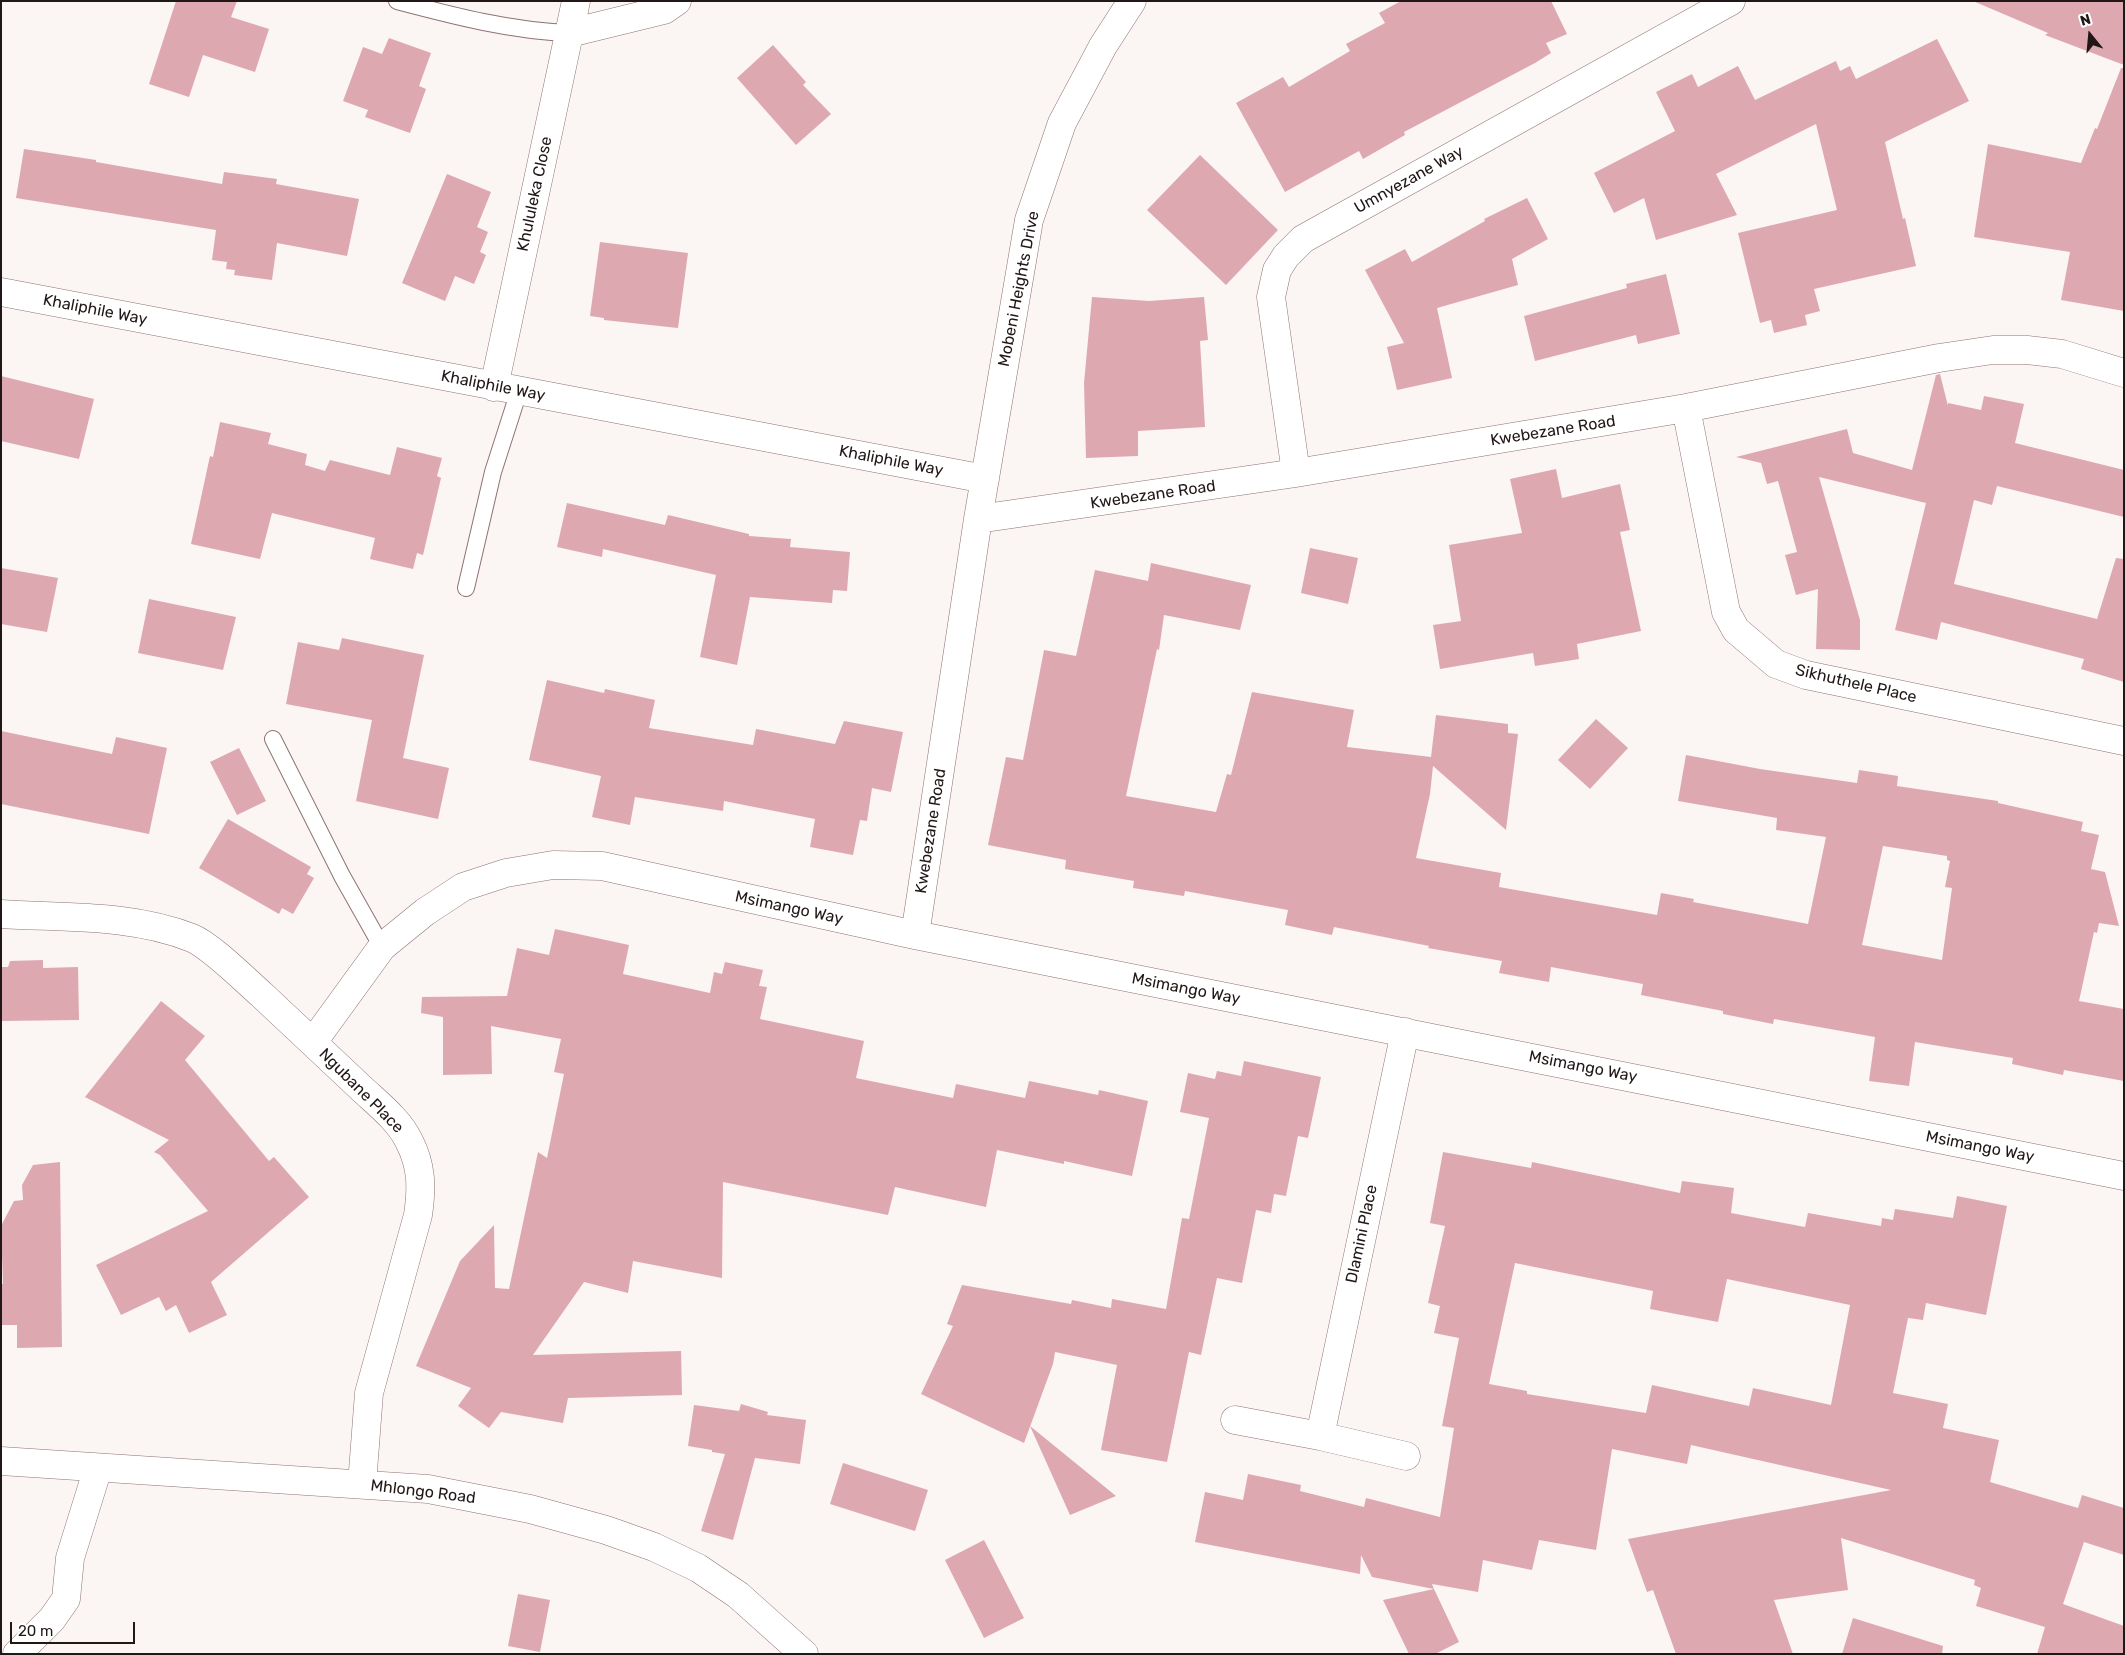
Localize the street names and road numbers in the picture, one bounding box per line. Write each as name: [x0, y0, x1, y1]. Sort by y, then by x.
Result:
street label: Khululeka Close: [513, 135, 557, 253]
street label: Umnyezane Way: [1351, 142, 1467, 218]
street label: Mobeni Heights Drive: [994, 210, 1044, 368]
street label: Khaliphile Way: [41, 290, 149, 330]
street label: Khaliphile Way: [439, 366, 547, 406]
street label: Kwebezane Road: [1489, 412, 1617, 450]
street label: Khaliphile Way: [837, 441, 945, 481]
street label: Kwebezane Road: [1089, 477, 1217, 513]
street label: Sikhuthele Place: [1793, 661, 1919, 707]
street label: Kwebezane Road: [912, 767, 950, 895]
street label: Msimango Way: [733, 887, 845, 929]
street label: Msimango Way: [1130, 969, 1242, 1009]
street label: Ngubane Place: [315, 1045, 407, 1137]
street label: Msimango Way: [1527, 1047, 1639, 1087]
street label: Msimango Way: [1924, 1127, 2036, 1167]
street label: Dlamini Place: [1342, 1183, 1382, 1285]
street label: Mhlongo Road: [369, 1476, 477, 1508]

